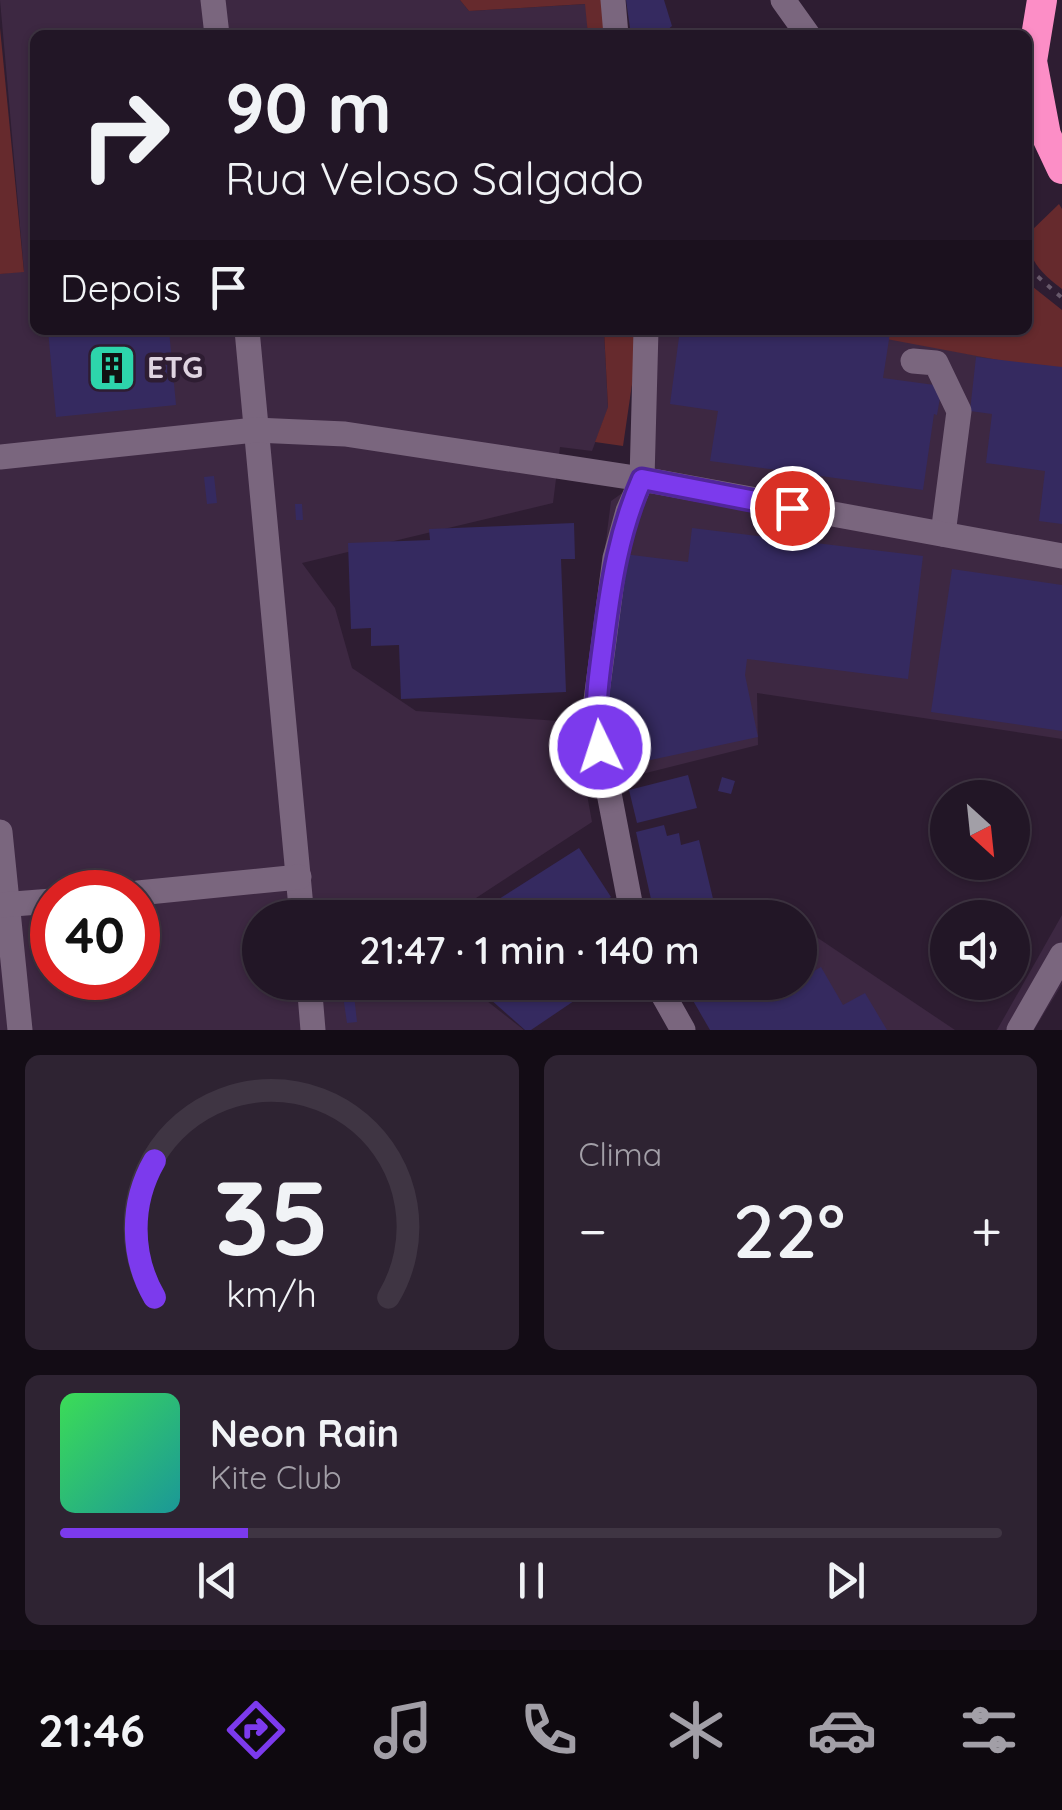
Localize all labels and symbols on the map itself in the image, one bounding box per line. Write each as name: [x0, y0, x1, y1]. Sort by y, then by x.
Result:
building icon: ETG: [86, 342, 138, 394]
place label: ETG: [147, 348, 203, 386]
pin: [750, 466, 835, 551]
position arrow: [548, 695, 652, 799]
north arrow: [930, 780, 1030, 880]
speed limit sign: 40: [30, 870, 160, 1000]

